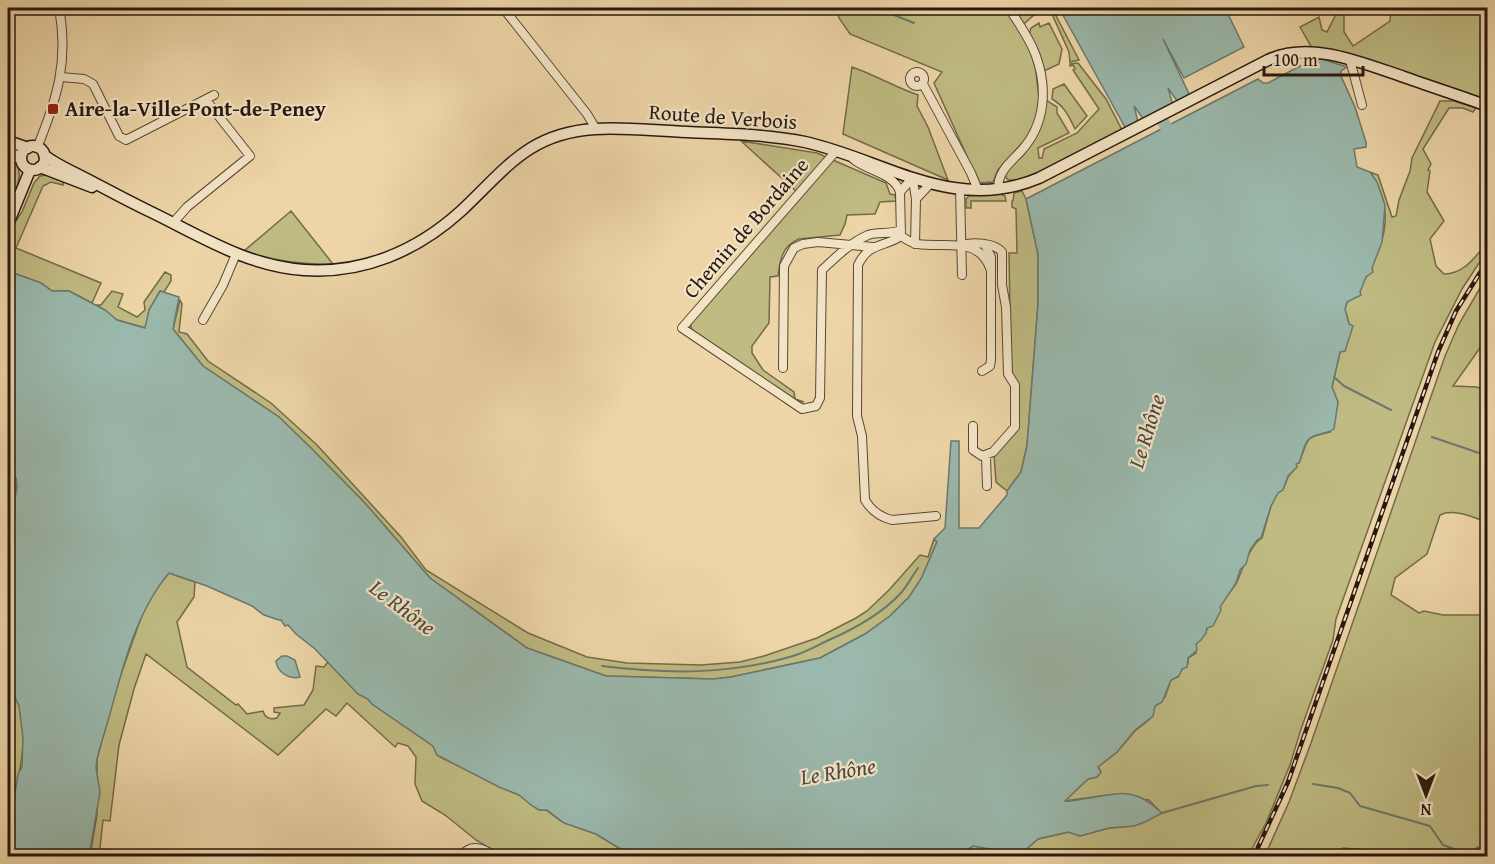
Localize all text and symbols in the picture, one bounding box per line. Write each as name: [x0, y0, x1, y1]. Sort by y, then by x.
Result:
scale bar: [1264, 39, 1363, 77]
text: 100 m: [1273, 46, 1318, 73]
place label: Aire-la-Ville-Pont-de-Peney: [65, 93, 326, 124]
street label: Route de Verbois: [648, 96, 798, 137]
marker: Aire-la-Ville-Pont-de-Peney: [46, 102, 60, 116]
street label: Chemin de Bordaine: [676, 150, 816, 305]
water label: Le Rhône: [1119, 390, 1172, 473]
water label: Le Rhône: [362, 571, 443, 643]
water label: Le Rhône: [797, 749, 878, 793]
north arrow: [1396, 765, 1456, 825]
text: N: [1420, 798, 1431, 822]

